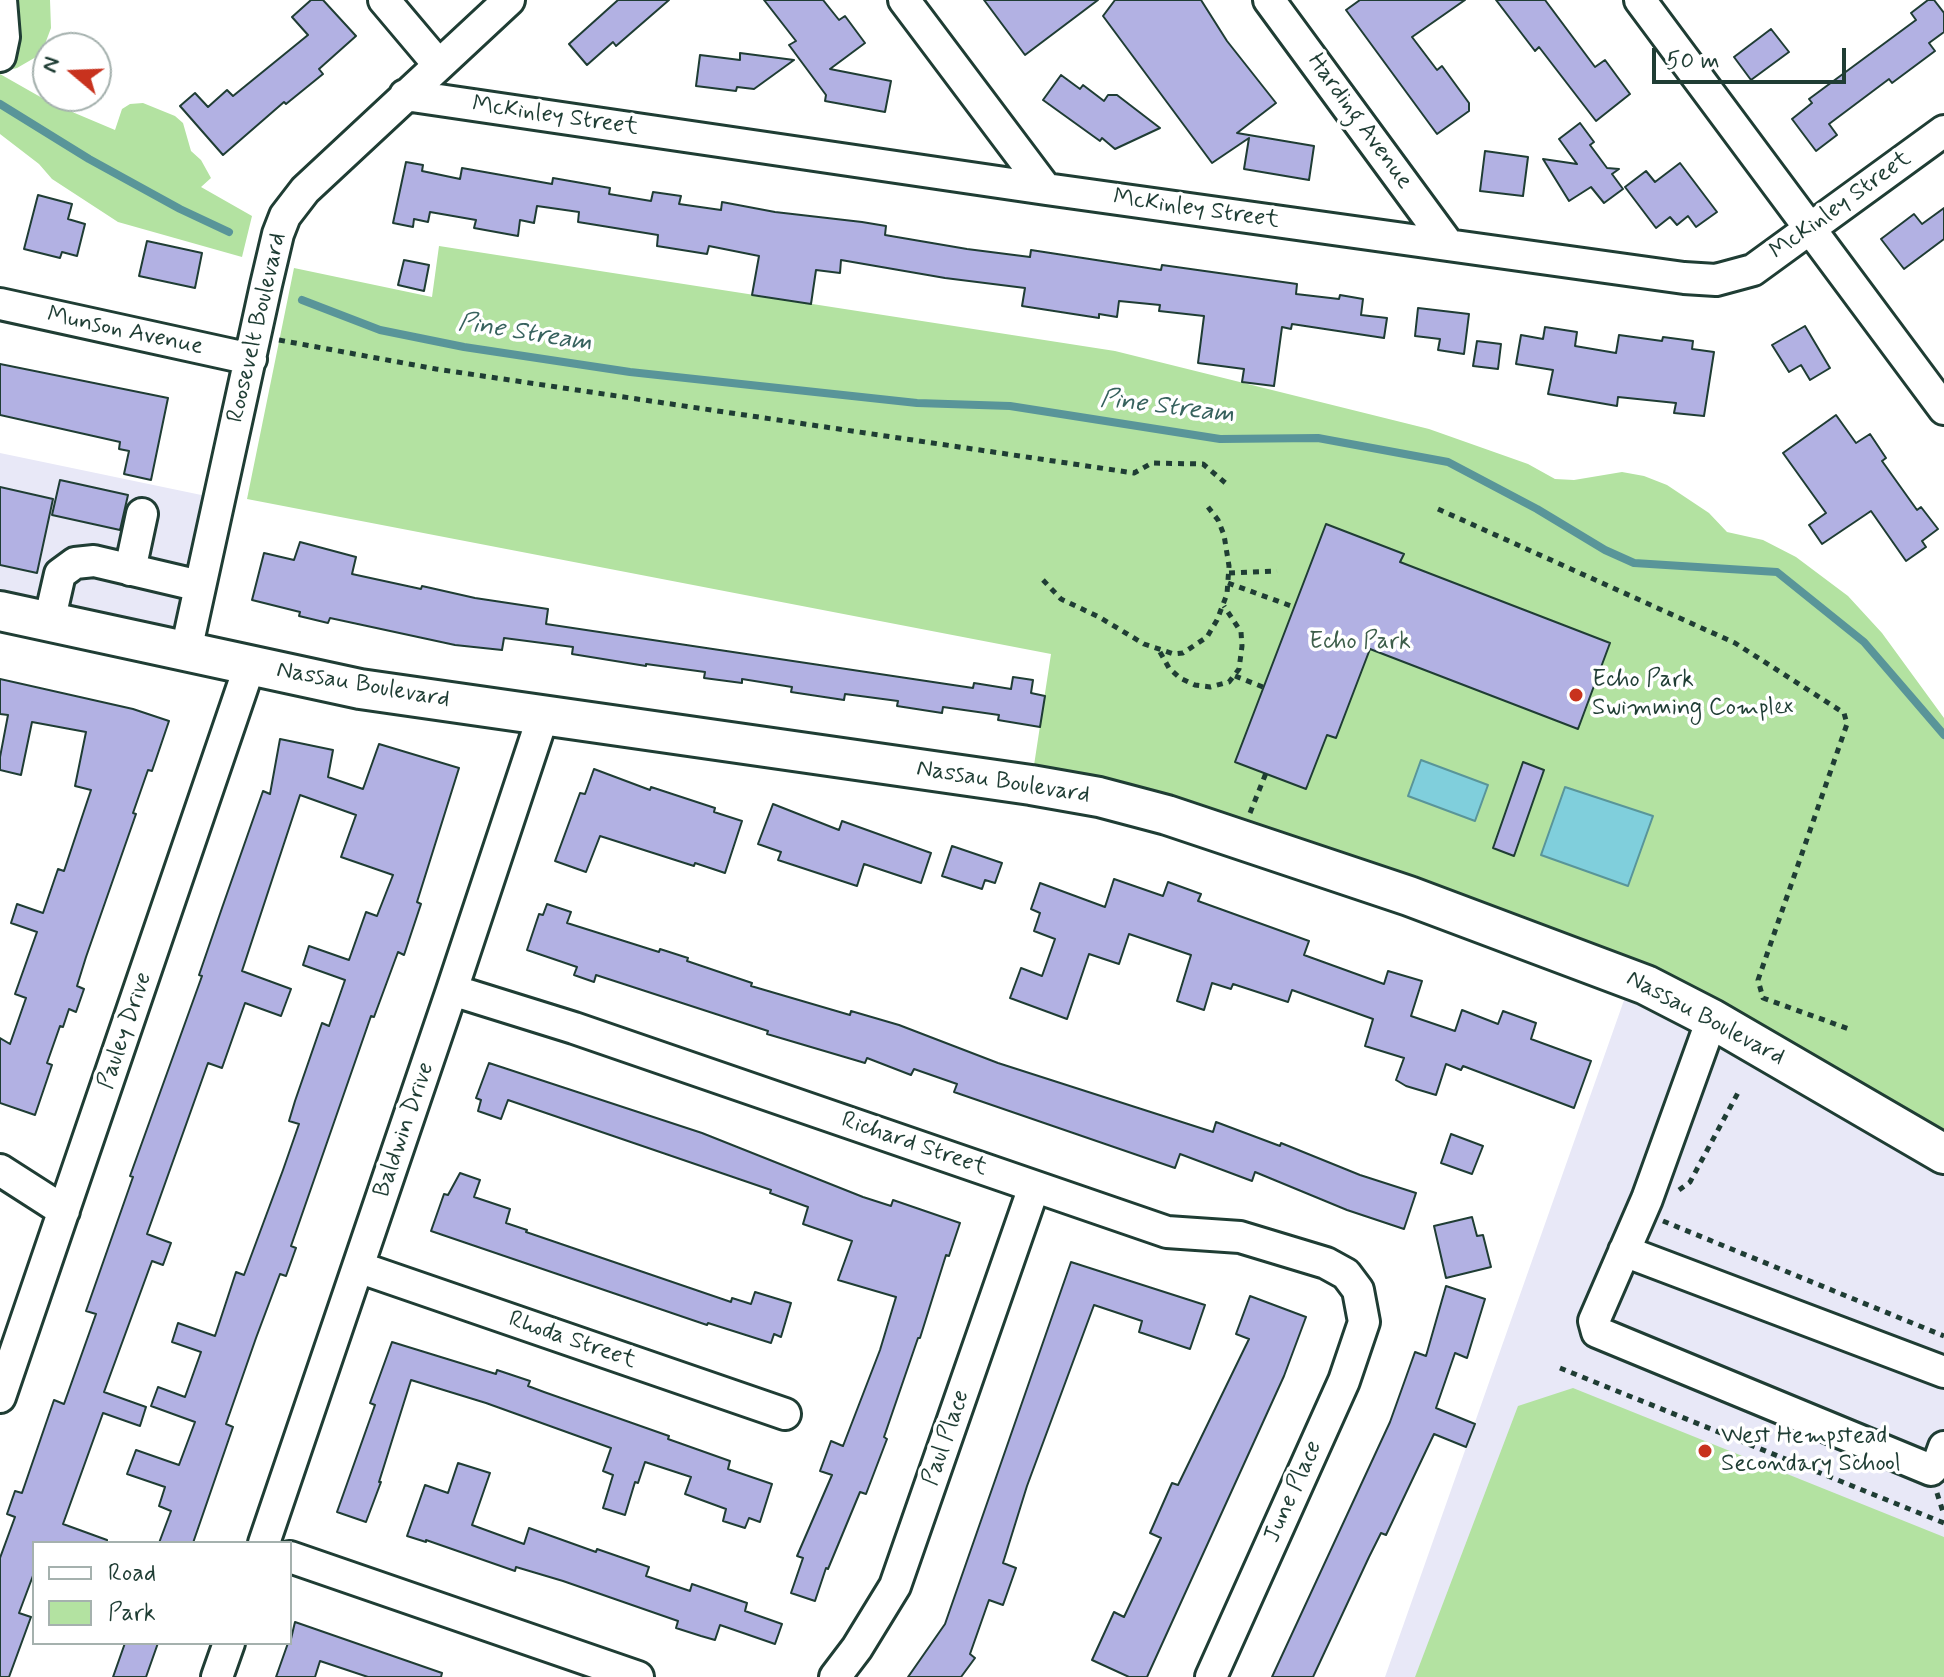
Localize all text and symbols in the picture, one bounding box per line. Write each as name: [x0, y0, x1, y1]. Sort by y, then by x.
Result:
north arrow: [32, 32, 112, 112]
scale bar: [1656, 32, 1850, 82]
text: 50 m: [1666, 46, 1720, 77]
street label: Harding Avenue: [1300, 49, 1418, 195]
text: N: [36, 53, 67, 76]
street label: McKinley Street: [470, 91, 640, 143]
street label: McKinley Street: [1765, 145, 1917, 267]
street label: McKinley Street: [1111, 184, 1281, 236]
street label: Roosevelt Boulevard: [222, 230, 294, 426]
street label: Munson Avenue: [44, 301, 206, 363]
water label: Pine Stream: [456, 308, 594, 360]
water label: Pine Stream: [1098, 384, 1236, 432]
park label: Echo Park: [1309, 629, 1411, 657]
street label: Nassau Boulevard: [274, 657, 452, 715]
place label: Echo Park Swimming Complex: [1592, 667, 1793, 723]
marker: Echo Park Swimming Complex: [1567, 686, 1585, 704]
street label: Nassau Boulevard: [914, 755, 1092, 811]
street label: Nassau Boulevard: [1621, 965, 1789, 1073]
street label: Pauley Drive: [93, 969, 159, 1093]
street label: Baldwin Drive: [368, 1059, 442, 1201]
street label: Richard Street: [837, 1107, 991, 1183]
street label: Rhoda Street: [505, 1306, 639, 1376]
street label: Paul Place: [917, 1386, 977, 1490]
place label: West Hempstead Secondary School: [1721, 1423, 1901, 1479]
street label: June Place: [1259, 1436, 1329, 1548]
marker: West Hempstead Secondary School: [1696, 1442, 1714, 1460]
legend: [32, 1541, 292, 1645]
text: Road: [108, 1558, 156, 1589]
text: Park: [108, 1598, 156, 1629]

